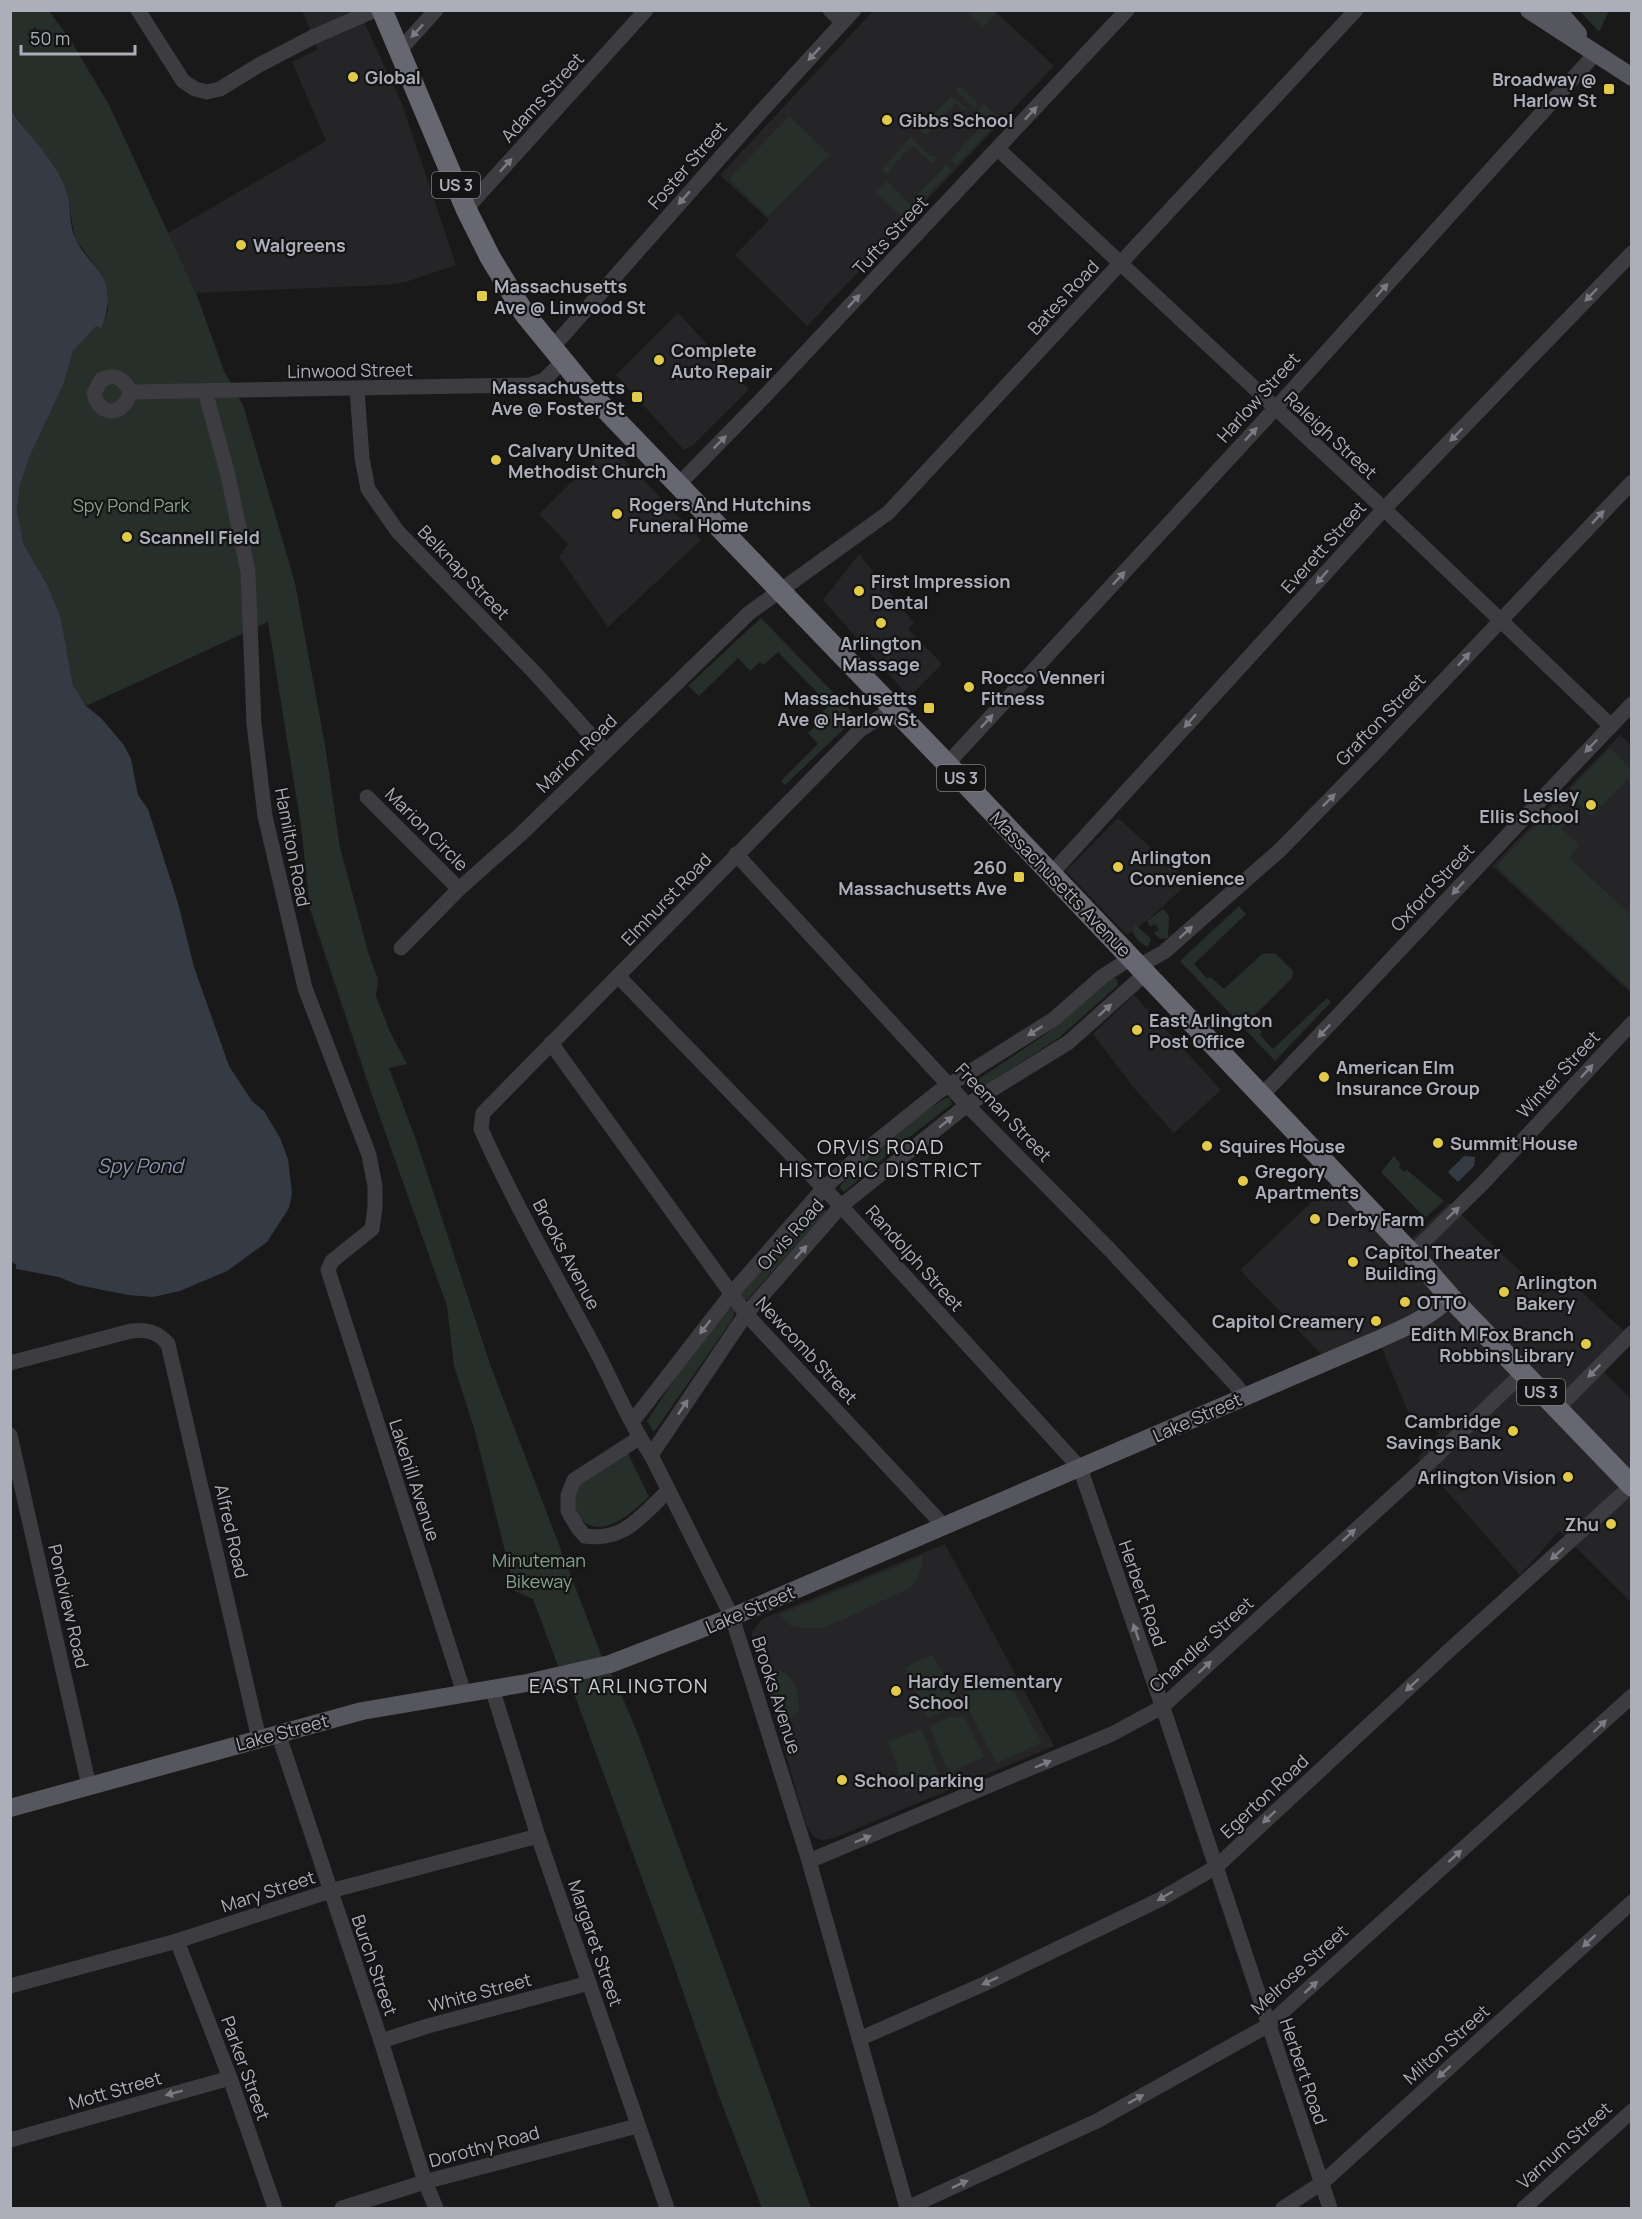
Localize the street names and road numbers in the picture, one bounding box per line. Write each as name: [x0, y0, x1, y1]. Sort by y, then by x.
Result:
street label: Adams Street: [495, 47, 589, 147]
street label: Foster Street: [642, 116, 732, 214]
road number: US 3: [432, 172, 480, 198]
street label: Tufts Street: [847, 190, 933, 280]
street label: Bates Road: [1022, 254, 1104, 340]
street label: Harlow Street: [1211, 347, 1305, 447]
street label: Linwood Street: [287, 357, 413, 383]
street label: Raleigh Street: [1280, 386, 1382, 484]
street label: Everett Street: [1275, 496, 1371, 598]
street label: Belknap Street: [413, 520, 515, 624]
street label: Grafton Street: [1330, 668, 1430, 770]
street label: Marion Road: [530, 708, 622, 798]
road number: US 3: [937, 765, 985, 791]
street label: Marion Circle: [380, 782, 474, 876]
street label: Hamilton Road: [270, 786, 316, 908]
street label: Massachusetts Avenue: [985, 806, 1137, 962]
street label: Oxford Street: [1385, 838, 1479, 936]
street label: Elmhurst Road: [616, 847, 716, 951]
street label: Winter Street: [1511, 1025, 1605, 1123]
street label: Freeman Street: [951, 1057, 1057, 1167]
street label: Orvis Road: [751, 1193, 829, 1275]
street label: Brooks Avenue: [528, 1194, 606, 1314]
street label: Randolph Street: [861, 1200, 969, 1316]
street label: Newcomb Street: [751, 1291, 863, 1409]
road number: US 3: [1517, 1379, 1565, 1405]
street label: Lake Street: [1149, 1387, 1245, 1447]
street label: Lakehill Avenue: [384, 1416, 446, 1544]
street label: Alfred Road: [210, 1482, 254, 1580]
street label: Herbert Road: [1114, 1537, 1172, 1649]
street label: Pondview Road: [43, 1542, 95, 1670]
street label: Lake Street: [702, 1579, 798, 1639]
street label: Chandler Street: [1144, 1591, 1258, 1697]
street label: Brooks Avenue: [747, 1633, 807, 1757]
street label: Lake Street: [233, 1708, 331, 1756]
street label: Egerton Road: [1215, 1749, 1313, 1843]
street label: Mary Street: [218, 1865, 318, 1917]
street label: Margaret Street: [563, 1876, 629, 2010]
street label: Burch Street: [347, 1911, 403, 2019]
street label: Melrose Street: [1245, 1919, 1353, 2019]
street label: White Street: [426, 1967, 534, 2017]
street label: Milton Street: [1398, 1999, 1494, 2089]
street label: Parker Street: [216, 2013, 276, 2123]
street label: Herbert Road: [1275, 2015, 1333, 2127]
street label: Mott Street: [66, 2065, 164, 2115]
street label: Varnum Street: [1512, 2096, 1616, 2194]
street label: Dorothy Road: [426, 2120, 542, 2172]

